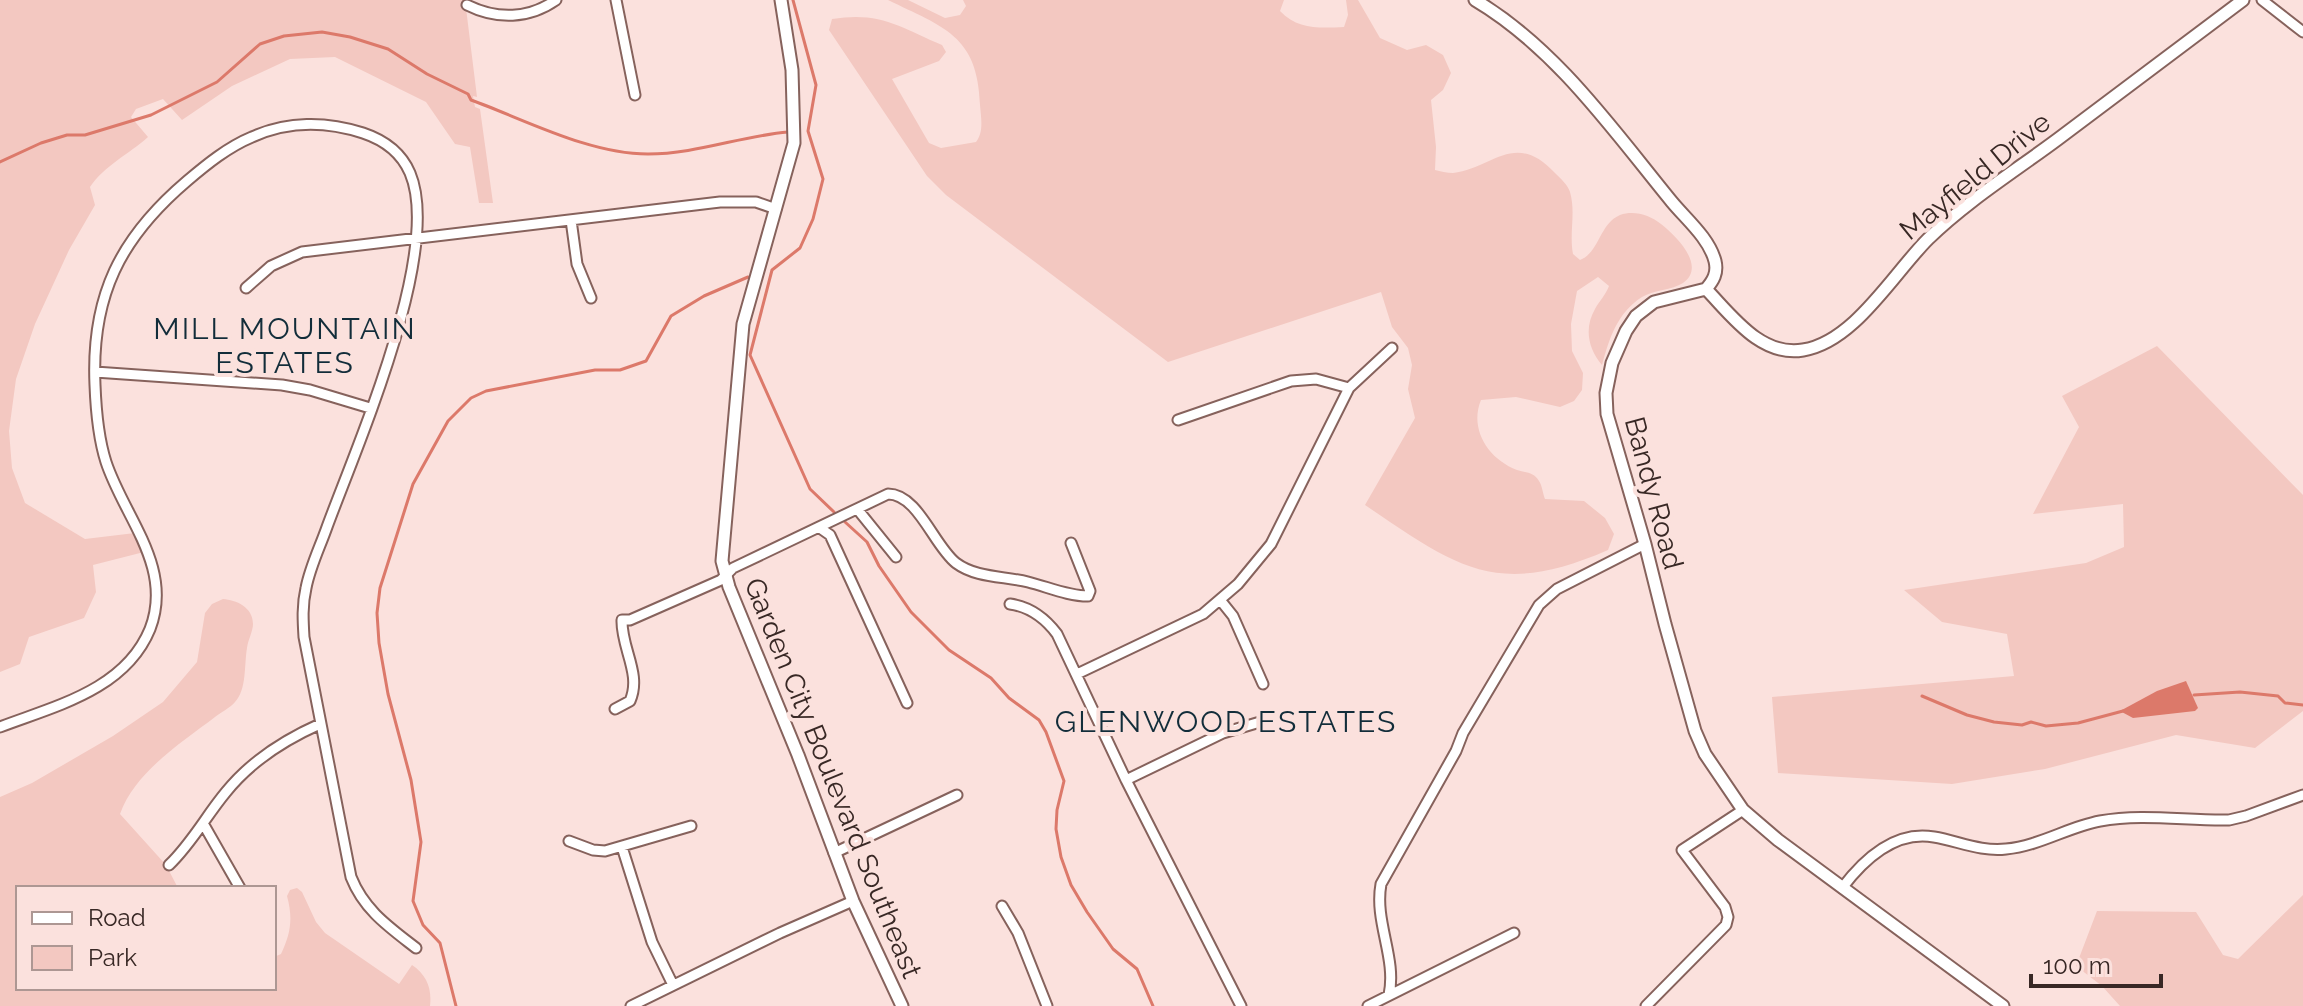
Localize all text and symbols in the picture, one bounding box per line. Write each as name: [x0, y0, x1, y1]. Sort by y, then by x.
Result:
street label: Mayfield Drive: [1893, 105, 2057, 247]
district label: MILL MOUNTAIN ESTATES: [153, 311, 417, 380]
street label: Bandy Road: [1618, 413, 1690, 573]
street label: Garden City Boulevard Southeast: [737, 573, 929, 983]
district label: GLENWOOD ESTATES: [1055, 704, 1397, 739]
legend: [16, 886, 276, 990]
text: Road: [88, 903, 146, 932]
scale bar: [2031, 938, 2161, 988]
text: Park: [88, 943, 137, 972]
text: 100 m: [2043, 951, 2111, 980]

